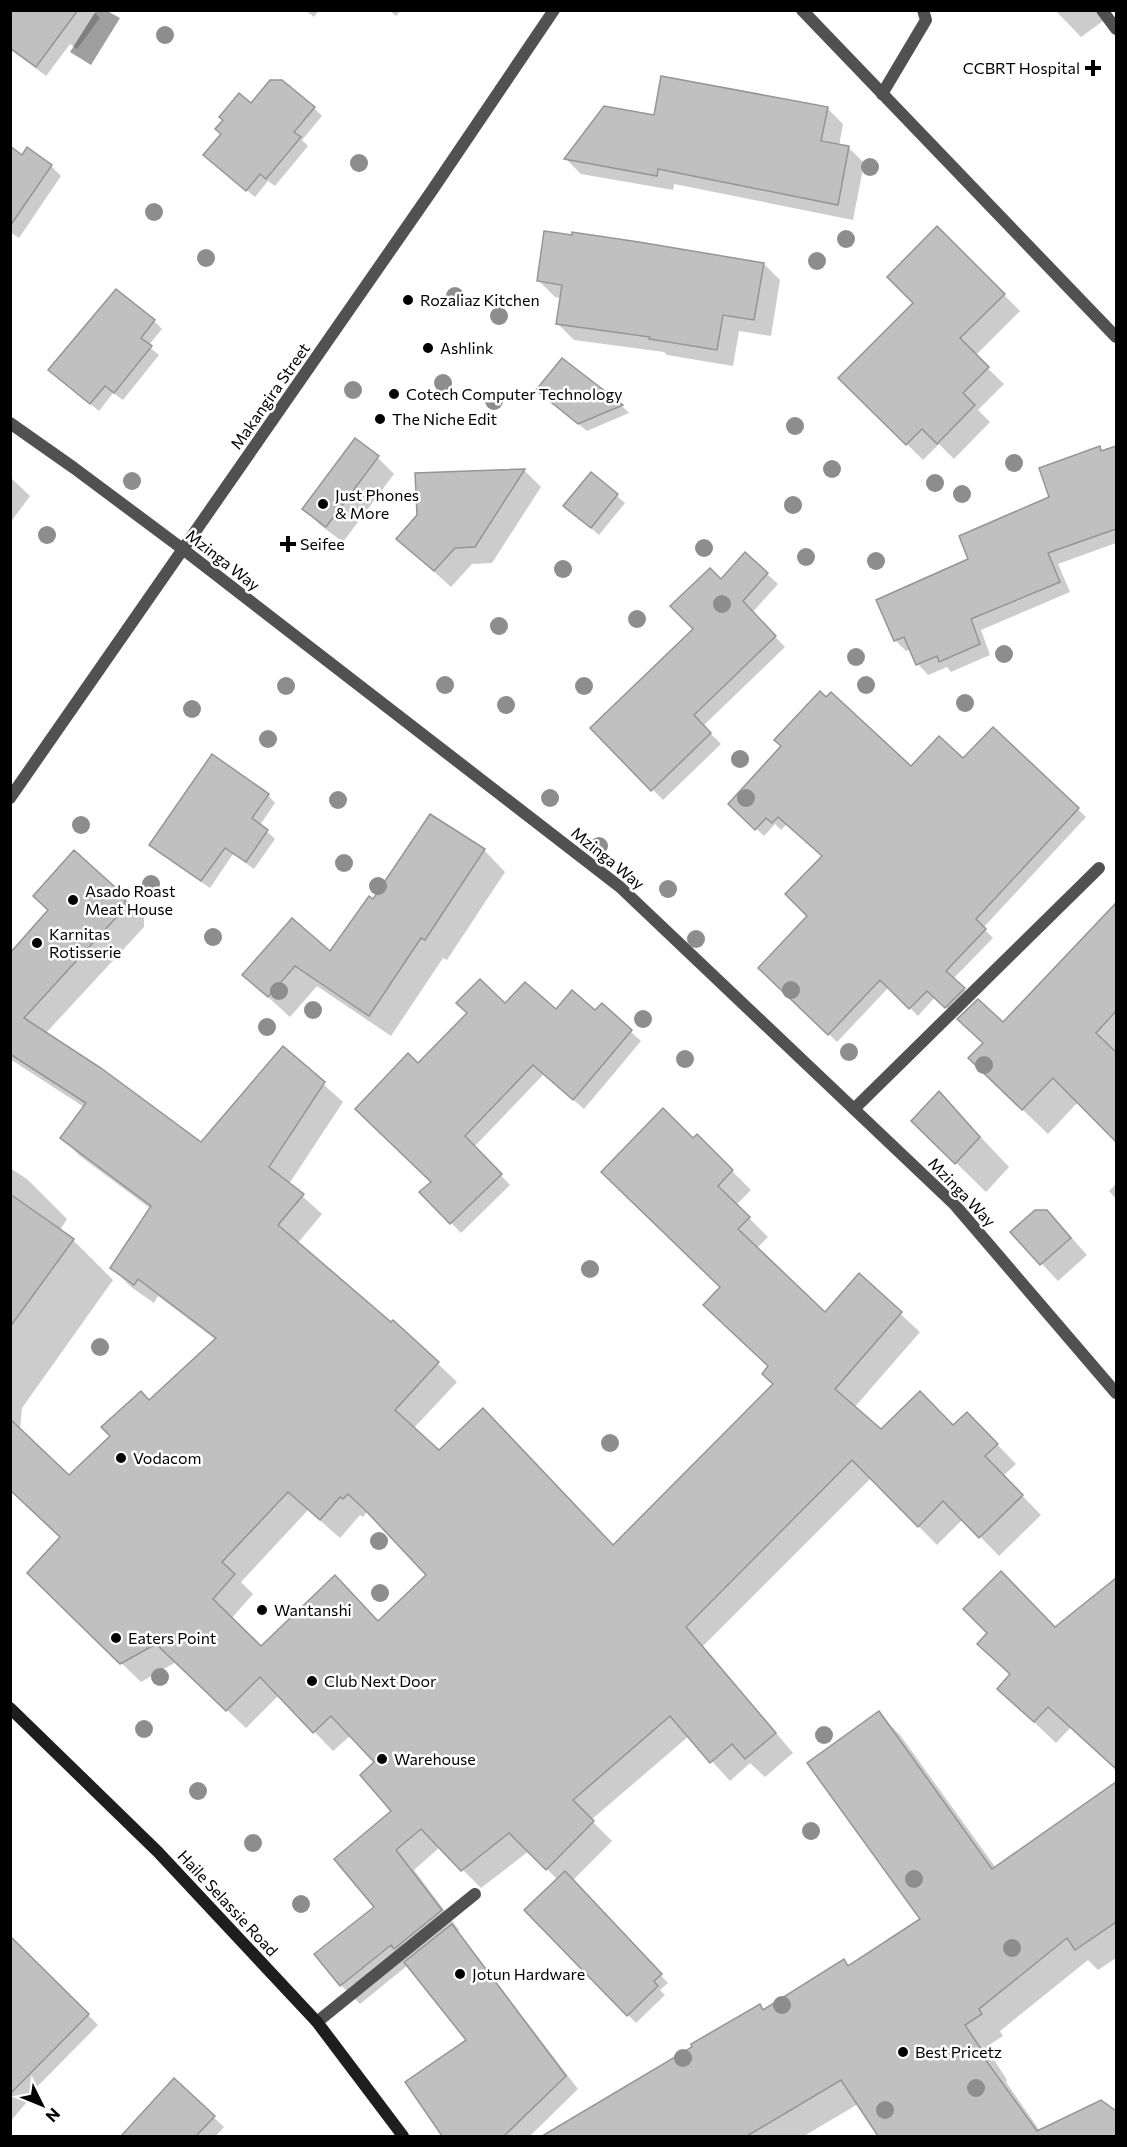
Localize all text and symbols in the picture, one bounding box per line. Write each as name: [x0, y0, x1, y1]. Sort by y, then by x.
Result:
place label: CCBRT Hospital: [963, 58, 1080, 77]
marker: CCBRT Hospital: [1084, 59, 1102, 77]
place label: Rozaliaz Kitchen: [420, 290, 540, 309]
marker: Rozaliaz Kitchen: [401, 293, 415, 307]
place label: Ashlink: [440, 338, 494, 357]
street label: Makangira Street: [226, 339, 314, 453]
marker: Ashlink: [421, 341, 435, 355]
place label: Cotech Computer Technology: [406, 384, 623, 403]
marker: Cotech Computer Technology: [387, 387, 401, 401]
place label: The Niche Edit: [392, 409, 498, 428]
marker: The Niche Edit: [373, 412, 387, 426]
place label: Just Phones & More: [335, 485, 419, 522]
marker: Just Phones & More: [316, 497, 330, 511]
street label: Mzinga Way: [183, 525, 264, 594]
place label: Seifee: [300, 534, 345, 553]
marker: Seifee: [281, 537, 295, 551]
street label: Mzinga Way: [568, 822, 649, 893]
place label: Asado Roast Meat House: [85, 881, 176, 918]
marker: Asado Roast Meat House: [66, 893, 80, 907]
place label: Karnitas Rotisserie: [49, 924, 121, 961]
marker: Karnitas Rotisserie: [30, 936, 44, 950]
street label: Mzinga Way: [925, 1153, 1000, 1230]
place label: Vodacom: [133, 1448, 201, 1467]
marker: Vodacom: [114, 1451, 128, 1465]
place label: Wantanshi: [274, 1600, 352, 1619]
marker: Wantanshi: [255, 1603, 269, 1617]
place label: Eaters Point: [128, 1628, 217, 1647]
marker: Eaters Point: [109, 1631, 123, 1645]
place label: Club Next Door: [324, 1671, 437, 1690]
marker: Club Next Door: [305, 1674, 319, 1688]
place label: Warehouse: [394, 1749, 476, 1768]
marker: Warehouse: [375, 1752, 389, 1766]
street label: Haile Selassie Road: [174, 1846, 282, 1960]
place label: Jotun Hardware: [472, 1964, 585, 1983]
marker: Jotun Hardware: [453, 1967, 467, 1981]
place label: Best Pricetz: [915, 2042, 1002, 2061]
marker: Best Pricetz: [896, 2045, 910, 2059]
north arrow: [12, 2075, 72, 2135]
text: N: [42, 2105, 64, 2126]

